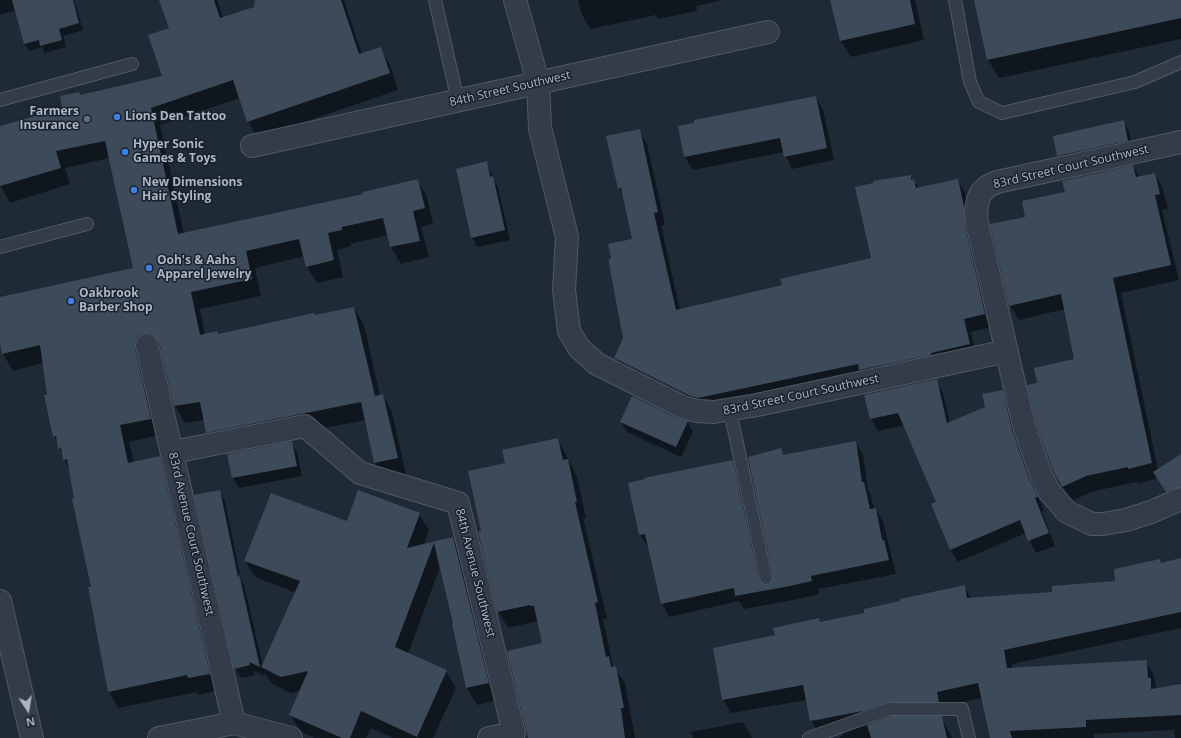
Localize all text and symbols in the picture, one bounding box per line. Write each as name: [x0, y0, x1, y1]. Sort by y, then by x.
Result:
street label: 84th Street Southwest: [448, 68, 572, 110]
place label: Farmers Insurance: [19, 105, 79, 133]
place label: Lions Den Tattoo: [125, 110, 226, 124]
marker: Lions Den Tattoo: [112, 112, 122, 122]
marker: Farmers Insurance: [82, 114, 92, 124]
place label: Hyper Sonic Games & Toys: [133, 138, 216, 166]
street label: 83rd Street Court Southwest: [992, 142, 1150, 192]
marker: Hyper Sonic Games & Toys: [120, 147, 130, 157]
place label: New Dimensions Hair Styling: [142, 176, 242, 204]
marker: New Dimensions Hair Styling: [129, 185, 139, 195]
place label: Ooh's & Aahs Apparel Jewelry: [157, 254, 251, 282]
marker: Ooh's & Aahs Apparel Jewelry: [144, 263, 154, 273]
place label: Oakbrook Barber Shop: [79, 287, 153, 315]
marker: Oakbrook Barber Shop: [66, 296, 76, 306]
street label: 83rd Street Court Southwest: [722, 371, 880, 419]
street label: 83rd Avenue Court Southwest: [165, 451, 217, 617]
street label: 84th Avenue Southwest: [452, 507, 498, 639]
north arrow: [8, 690, 48, 730]
text: N: [25, 714, 37, 730]

